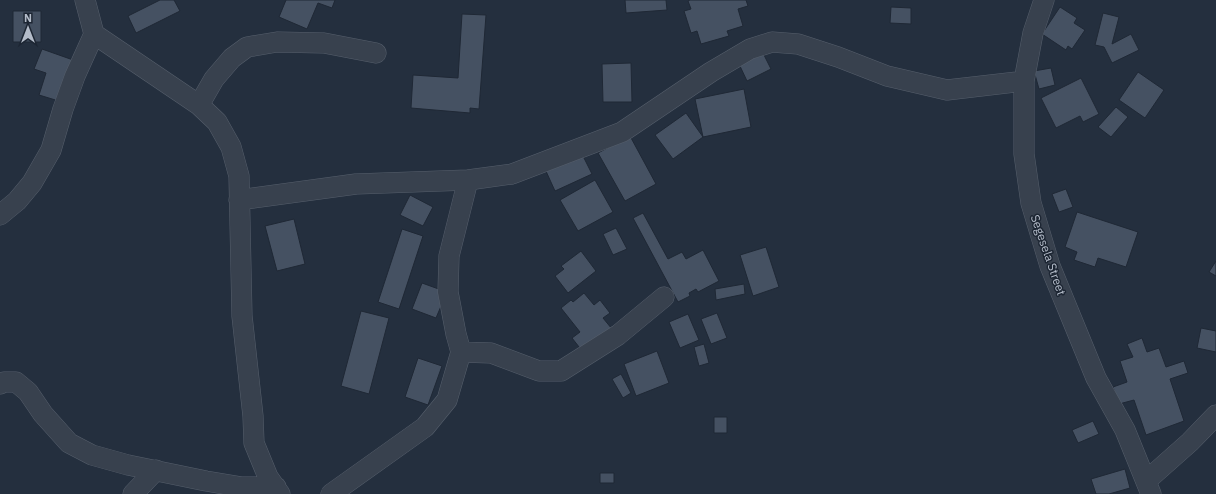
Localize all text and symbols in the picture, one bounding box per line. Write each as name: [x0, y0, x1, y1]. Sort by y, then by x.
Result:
north arrow: [8, 8, 48, 48]
text: N: [24, 11, 32, 25]
street label: Segesela Street: [1028, 213, 1069, 297]

